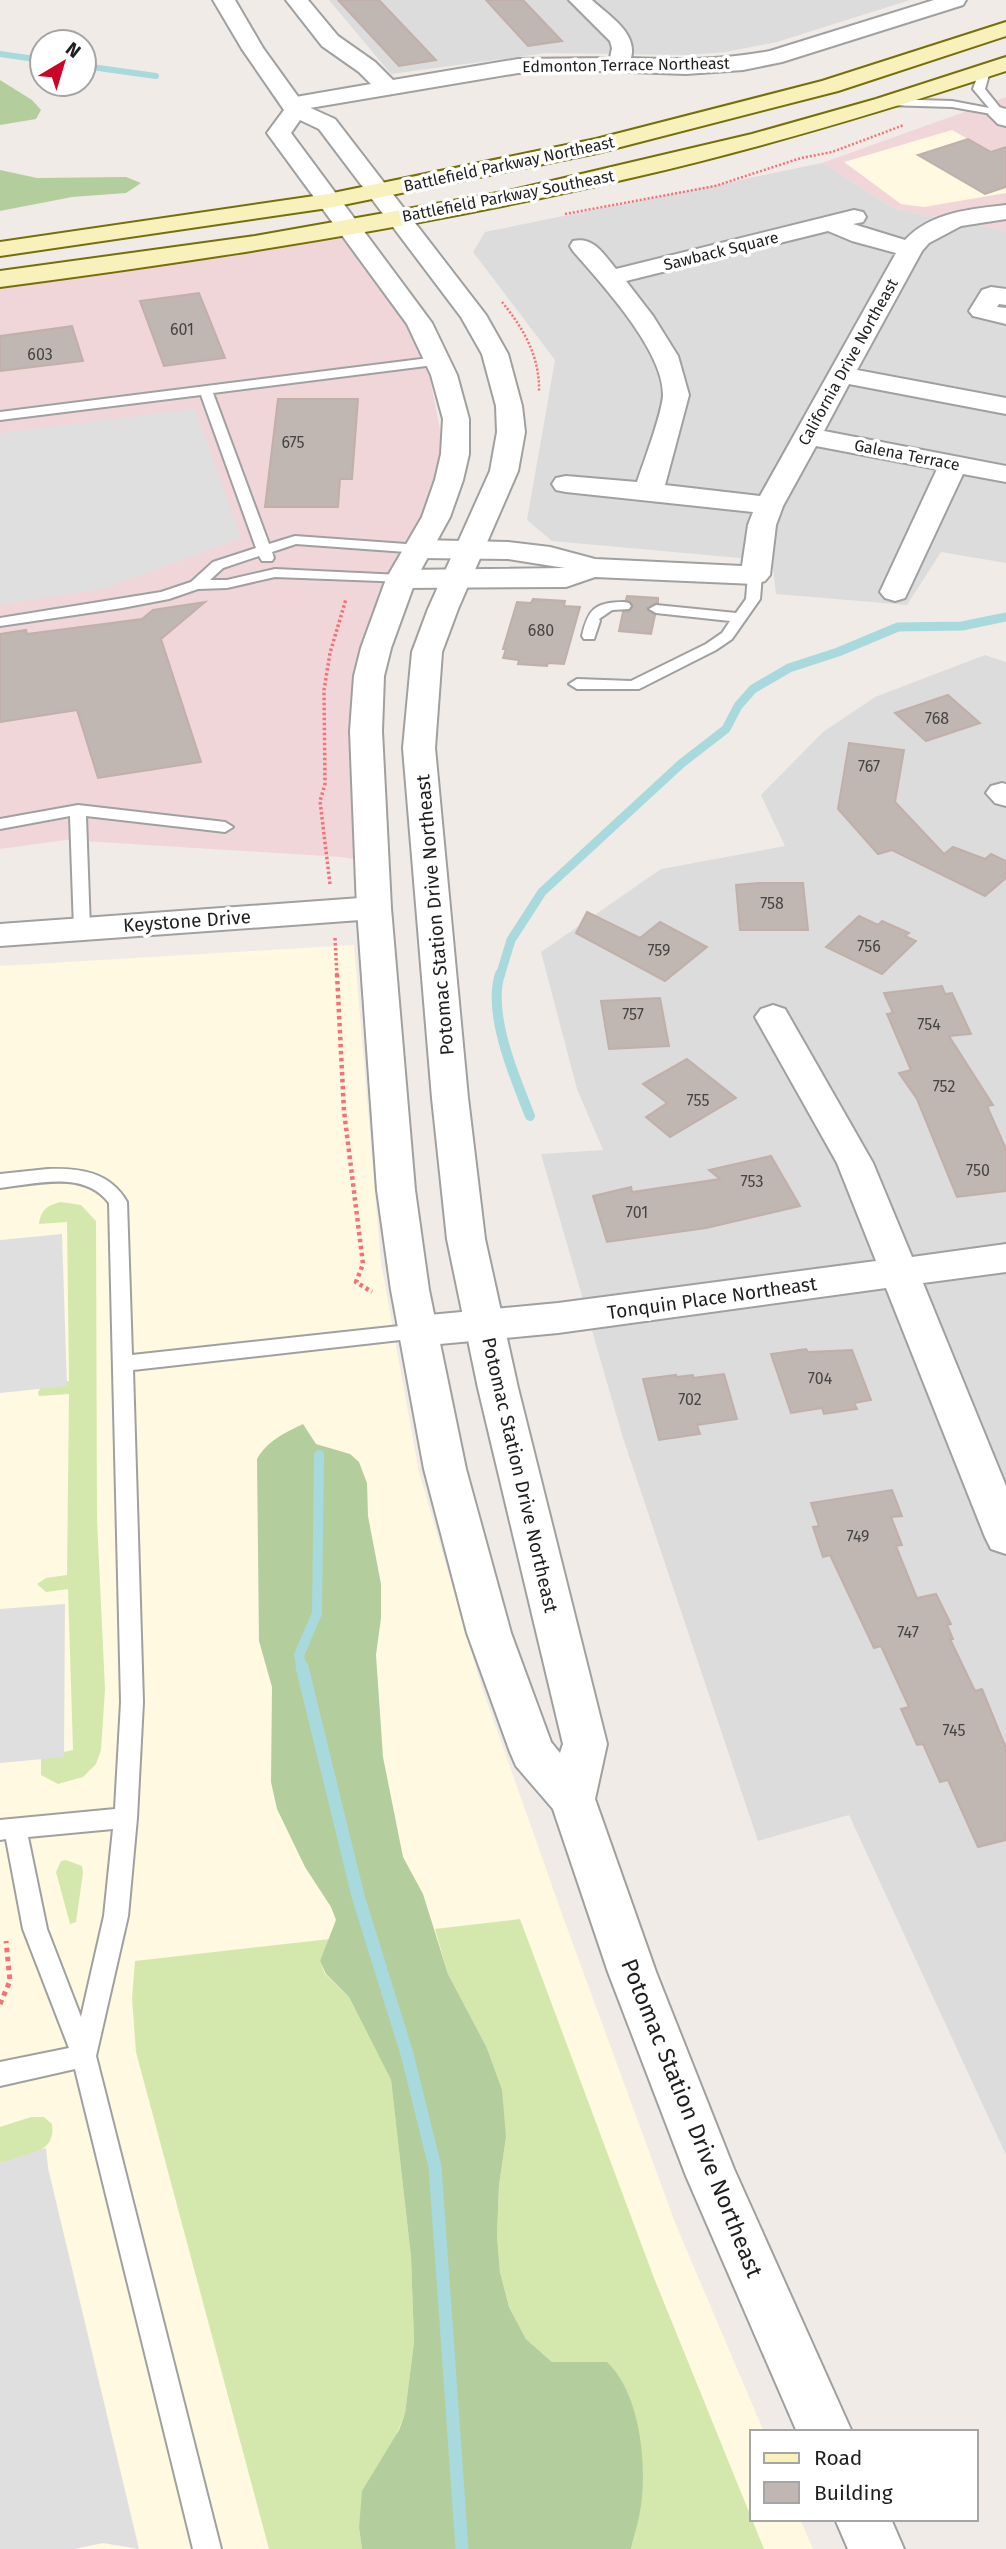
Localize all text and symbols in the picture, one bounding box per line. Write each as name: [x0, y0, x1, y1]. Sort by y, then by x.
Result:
north arrow: [28, 28, 98, 98]
text: N: [61, 37, 85, 63]
street label: Edmonton Terrace Northeast: [522, 54, 730, 76]
street label: Battlefield Parkway Northeast: [402, 132, 616, 196]
street label: Battlefield Parkway Southeast: [400, 166, 616, 226]
street label: Sawback Square: [662, 228, 780, 274]
street label: California Drive Northeast: [794, 275, 902, 449]
house number: 601: [170, 320, 194, 339]
house number: 603: [27, 345, 53, 364]
house number: 675: [281, 433, 305, 452]
street label: Galena Terrace: [853, 435, 961, 475]
house number: 680: [528, 621, 554, 640]
house number: 768: [925, 709, 949, 728]
house number: 767: [858, 757, 880, 776]
street label: Potomac Station Drive Northeast: [411, 773, 459, 1056]
house number: 758: [760, 894, 784, 913]
street label: Keystone Drive: [122, 905, 252, 937]
house number: 756: [857, 937, 881, 956]
house number: 759: [647, 941, 671, 960]
house number: 757: [622, 1005, 644, 1024]
house number: 754: [917, 1015, 941, 1034]
house number: 752: [933, 1077, 955, 1096]
house number: 755: [687, 1091, 709, 1110]
house number: 750: [966, 1161, 990, 1180]
house number: 753: [741, 1172, 763, 1191]
house number: 701: [626, 1203, 648, 1222]
street label: Tonquin Place Northeast: [606, 1272, 818, 1324]
street label: Potomac Station Drive Northeast: [477, 1335, 563, 1615]
house number: 704: [808, 1369, 833, 1388]
house number: 702: [678, 1390, 702, 1409]
house number: 749: [846, 1527, 870, 1546]
house number: 747: [897, 1623, 919, 1642]
house number: 745: [943, 1721, 965, 1740]
street label: Potomac Station Drive Northeast: [615, 1955, 769, 2282]
legend: [750, 2430, 978, 2521]
text: Road: [814, 2445, 862, 2471]
text: Building: [814, 2480, 893, 2506]

